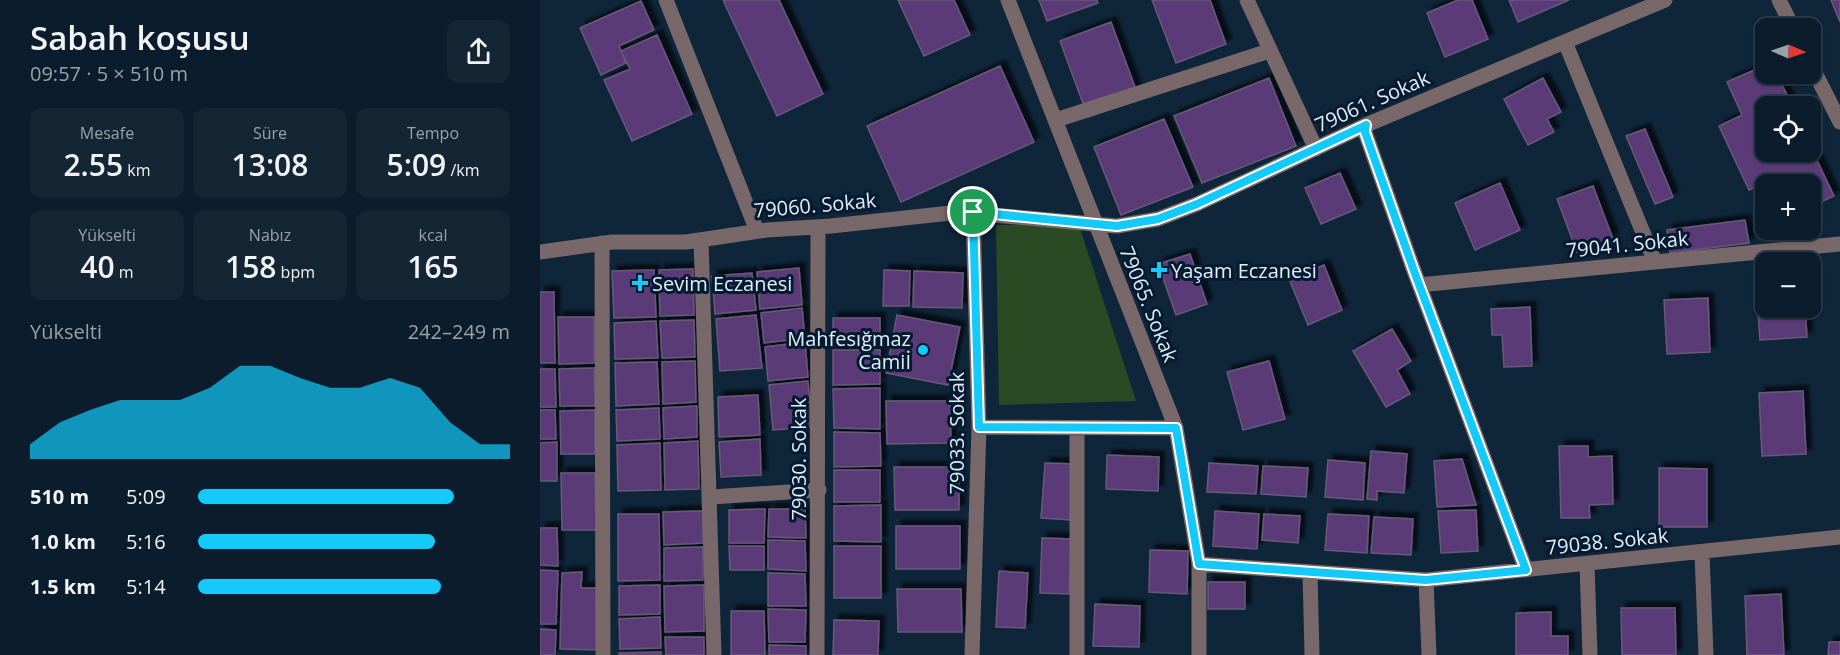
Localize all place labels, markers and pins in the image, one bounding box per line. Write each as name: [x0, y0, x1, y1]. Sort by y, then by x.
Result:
pin: [947, 186, 998, 237]
place label: Yaşam Eczanesi: [1171, 257, 1317, 284]
marker: Yaşam Eczanesi: [1152, 263, 1166, 277]
place label: Sevim Eczanesi: [652, 270, 792, 297]
marker: Sevim Eczanesi: [633, 276, 647, 290]
place label: Mahfesığmaz Camiİ: [787, 325, 911, 375]
marker: Mahfesığmaz Camiİ: [916, 343, 930, 357]

